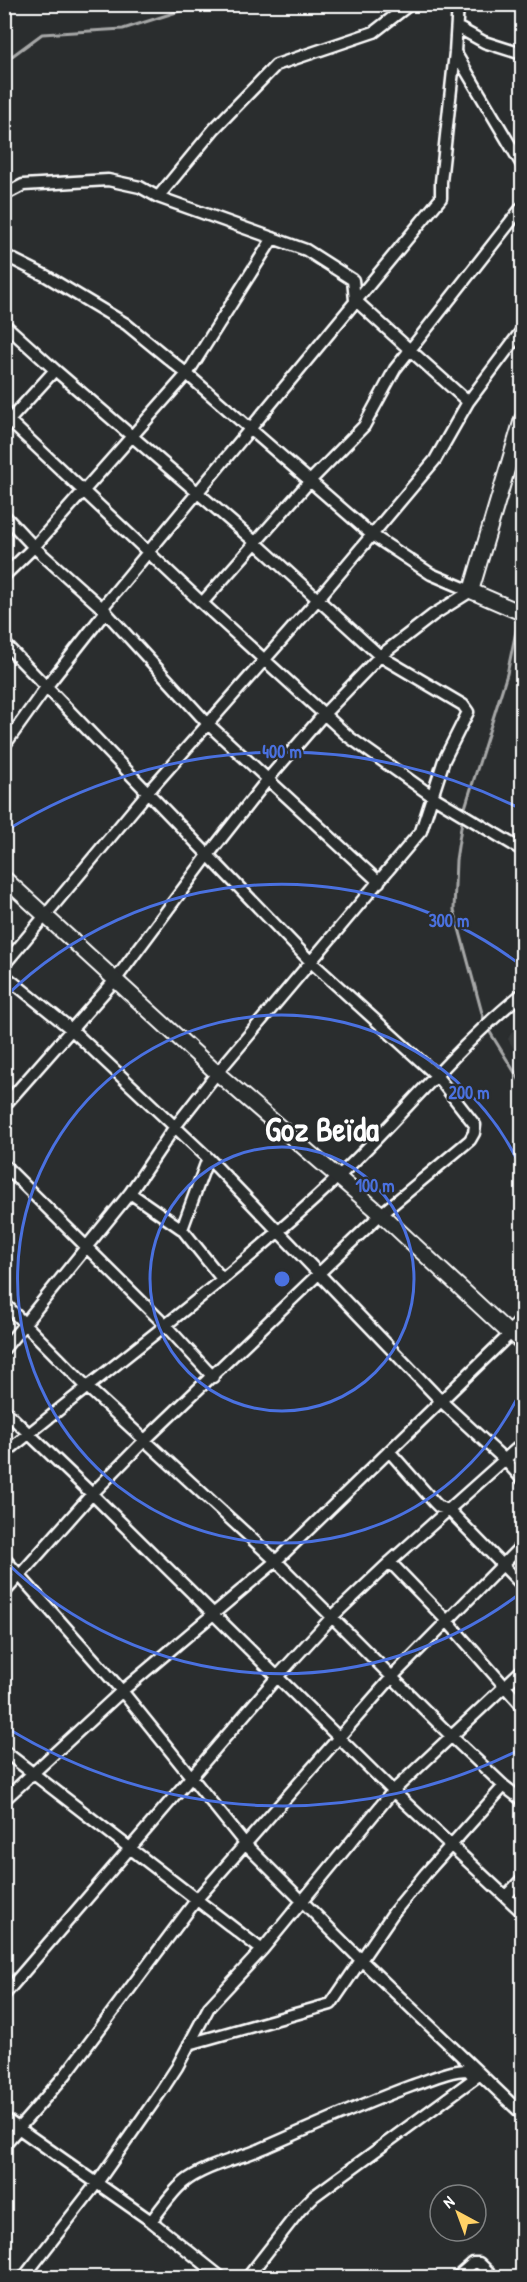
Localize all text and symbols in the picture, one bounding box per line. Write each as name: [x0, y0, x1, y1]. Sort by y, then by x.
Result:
text: 400 m: [262, 739, 302, 764]
text: 300 m: [429, 908, 469, 933]
text: 200 m: [449, 1080, 489, 1105]
district label: Goz Beïda: [265, 1107, 379, 1151]
text: 100 m: [355, 1173, 395, 1198]
centre of rings: [272, 1269, 292, 1289]
north arrow: [428, 2183, 488, 2243]
text: N: [438, 2190, 459, 2213]

